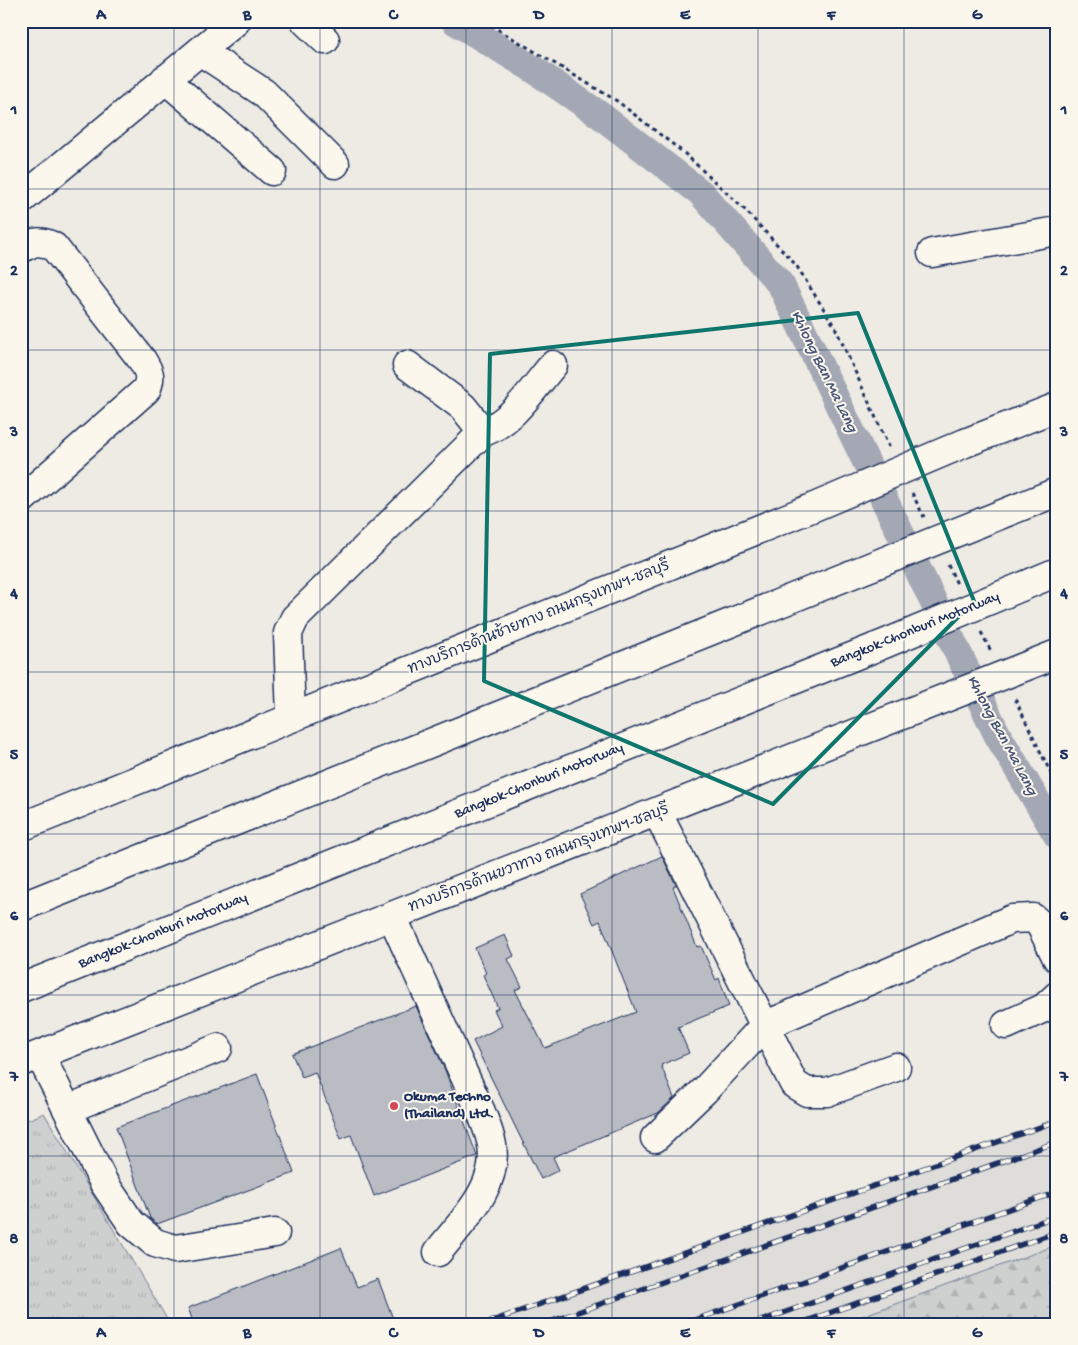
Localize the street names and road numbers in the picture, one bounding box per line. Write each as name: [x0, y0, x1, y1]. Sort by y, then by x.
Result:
street label: ทางบริการด้านซ้ายทาง ถนนกรุงเทพฯ-ชลบุรี: [404, 554, 673, 679]
street label: Bangkok-Chonburi Motorway: [827, 588, 1003, 673]
street label: Bangkok-Chonburi Motorway: [451, 739, 627, 824]
street label: ทางบริการด้านขวาทาง ถนนกรุงเทพฯ-ชลบุรี: [405, 798, 672, 917]
street label: Bangkok-Chonburi Motorway: [75, 889, 251, 974]

